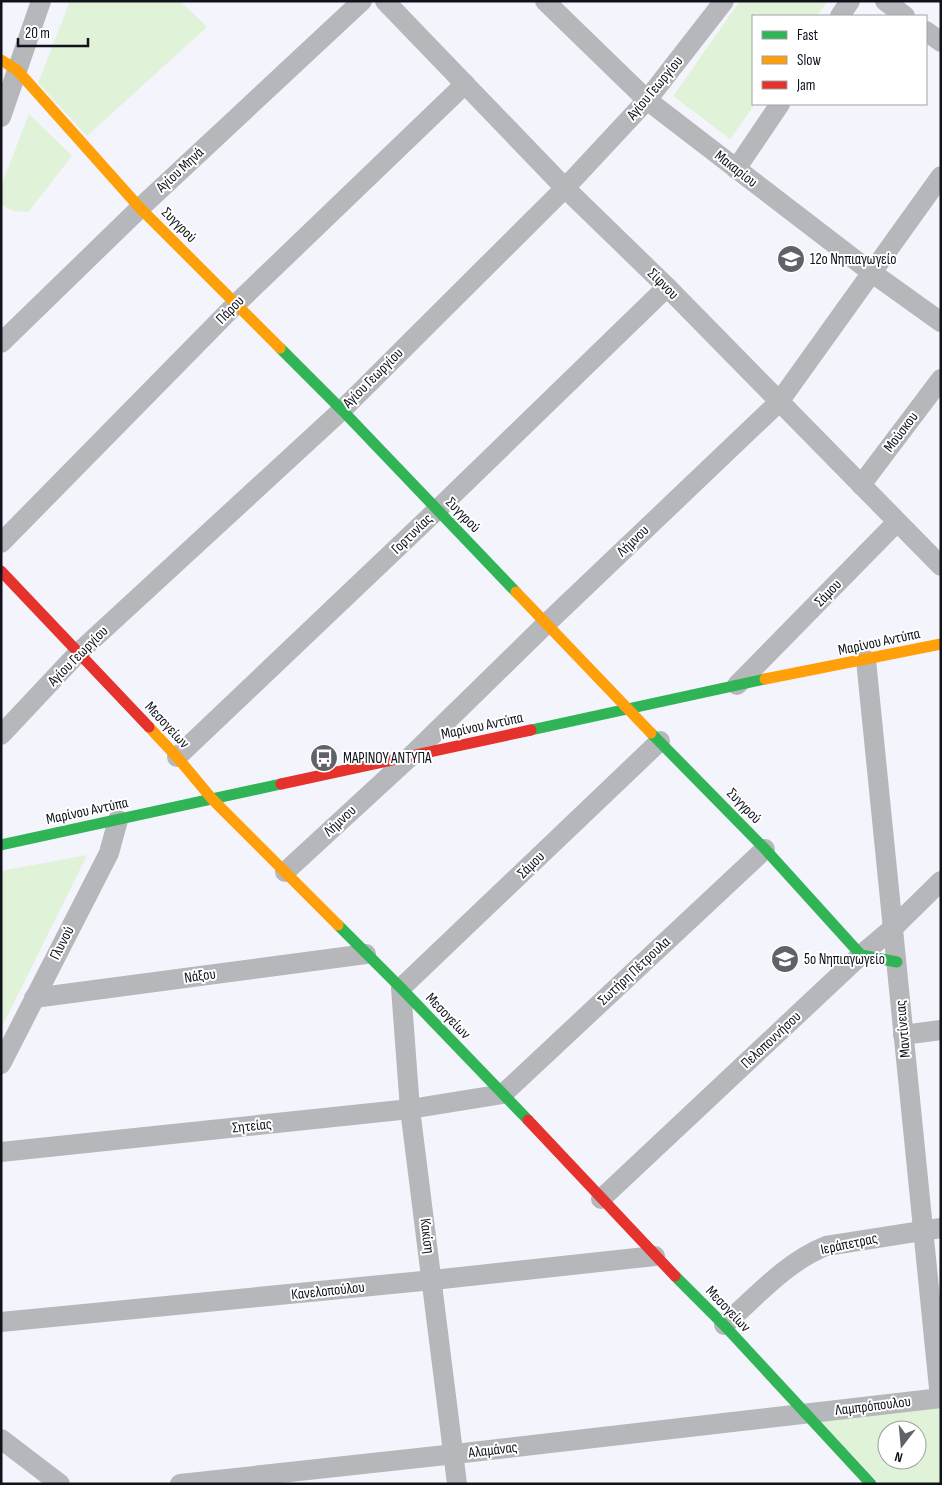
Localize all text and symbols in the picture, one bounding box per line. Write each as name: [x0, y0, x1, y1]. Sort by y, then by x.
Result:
scale bar: [18, 15, 88, 47]
legend: [752, 15, 927, 105]
text: 20 m: [25, 24, 50, 43]
text: Fast: [797, 26, 819, 45]
text: Slow: [797, 51, 821, 70]
street label: Αγίου Γεωργίου: [622, 52, 687, 125]
text: Jam: [796, 76, 815, 95]
street label: Αγίου Μηνά: [152, 143, 208, 197]
street label: Μακαρίου: [711, 146, 761, 192]
street label: Συγγρού: [157, 203, 201, 247]
school or university icon: 12ο Νηπιαγωγείο: [776, 244, 806, 274]
place label: 12ο Νηπιαγωγείο: [810, 250, 897, 269]
street label: Σίφνου: [643, 264, 683, 304]
street label: Πάρου: [212, 292, 248, 328]
street label: Αγίου Γεωργίου: [338, 344, 407, 413]
street label: Μούσκου: [880, 408, 922, 456]
street label: Συγγρού: [441, 493, 485, 537]
street label: Γορτυνίας: [387, 510, 437, 558]
street label: Λήμνου: [612, 521, 653, 562]
street label: Σάμου: [810, 575, 846, 611]
street label: Αγίου Γεωργίου: [43, 622, 112, 691]
street label: Μαρίνου Αντύπα: [836, 624, 922, 660]
street label: Μεσογείων: [141, 698, 194, 752]
street label: Μαρίνου Αντύπα: [439, 708, 525, 744]
bus stop icon: ΜΑΡΙΝΟΥ ΑΝΤΥΠΑ: [309, 743, 339, 773]
place label: ΜΑΡΙΝΟΥ ΑΝΤΥΠΑ: [343, 749, 432, 768]
street label: Συγγρού: [722, 784, 766, 828]
street label: Μαρίνου Αντύπα: [44, 793, 130, 829]
street label: Λήμνου: [319, 801, 360, 841]
street label: Σάμου: [513, 847, 549, 883]
street label: Γλυνού: [46, 923, 78, 963]
street label: Σωτήρη Πέτρουλα: [594, 932, 675, 1009]
school or university icon: 5ο Νηπιαγωγείο: [770, 944, 800, 974]
place label: 5ο Νηπιαγωγείο: [804, 950, 885, 969]
street label: Νάξου: [183, 964, 217, 988]
street label: Μεσογείων: [421, 989, 475, 1043]
street label: Μαντίνειας: [891, 999, 915, 1059]
street label: Πελοποννήσου: [737, 1007, 805, 1073]
street label: Σητείας: [231, 1114, 273, 1138]
street label: Κακίση: [415, 1217, 439, 1255]
street label: Ιεράπετρας: [819, 1229, 879, 1259]
street label: Κανελοπούλου: [290, 1278, 366, 1304]
street label: Μεσογείων: [701, 1282, 755, 1336]
street label: Λαμπρόπουλου: [833, 1392, 912, 1420]
north arrow: [877, 1420, 927, 1470]
street label: Αλαμάνας: [466, 1438, 519, 1463]
text: N: [893, 1448, 904, 1466]

